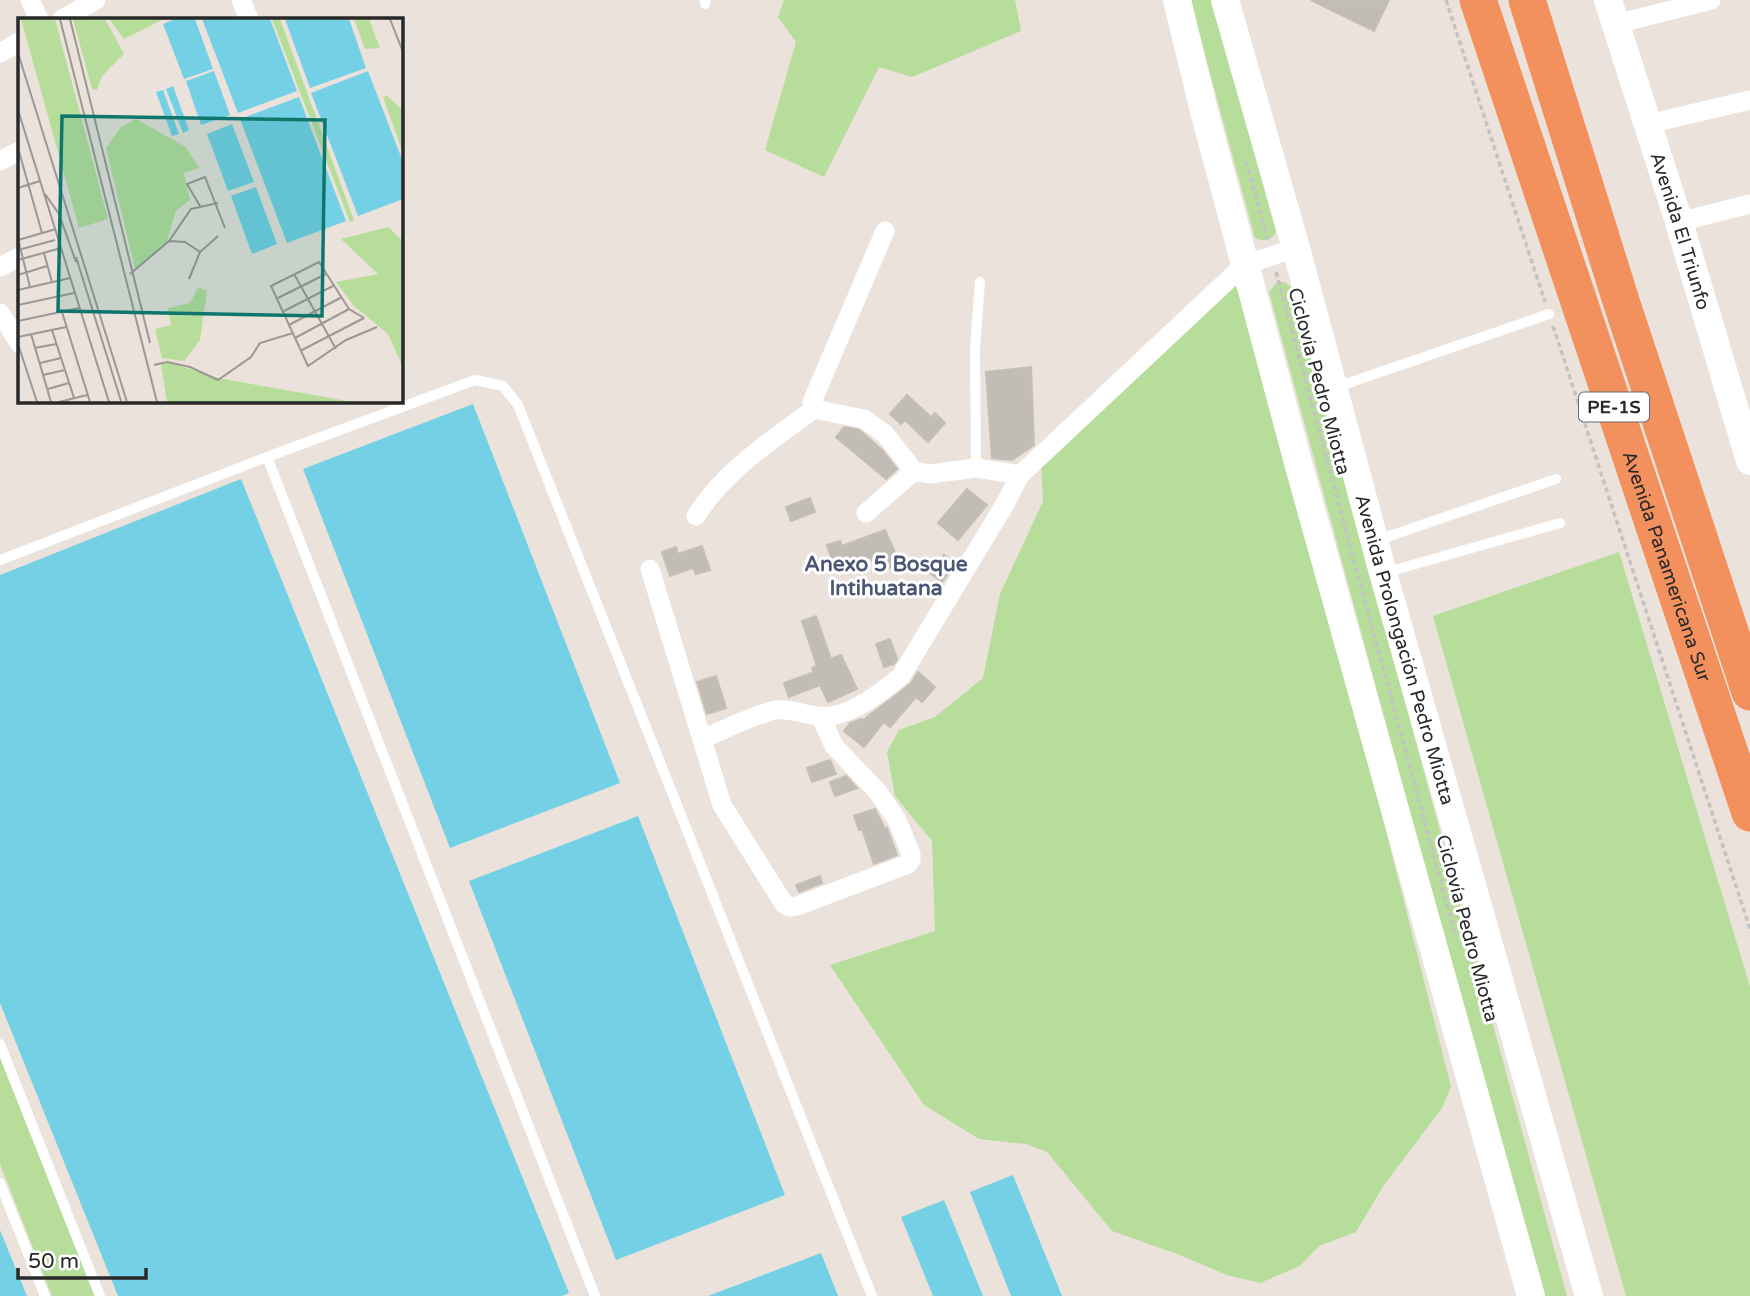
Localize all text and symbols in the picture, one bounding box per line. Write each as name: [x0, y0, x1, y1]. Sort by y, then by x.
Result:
inset map: [18, 18, 402, 402]
street label: Avenida El Triunfo: [1645, 150, 1714, 312]
street label: Ciclovía Pedro Miotta: [1283, 285, 1355, 477]
road number: PE-1S: [1579, 393, 1649, 422]
street label: Avenida Panamericana Sur: [1618, 448, 1716, 685]
street label: Avenida Prolongación Pedro Miotta: [1350, 492, 1458, 807]
district label: Anexo 5 Bosque Intihuatana: [804, 552, 968, 601]
street label: Ciclovía Pedro Miotta: [1431, 832, 1503, 1024]
scale bar: [18, 1236, 145, 1280]
text: 50 m: [28, 1249, 79, 1274]

